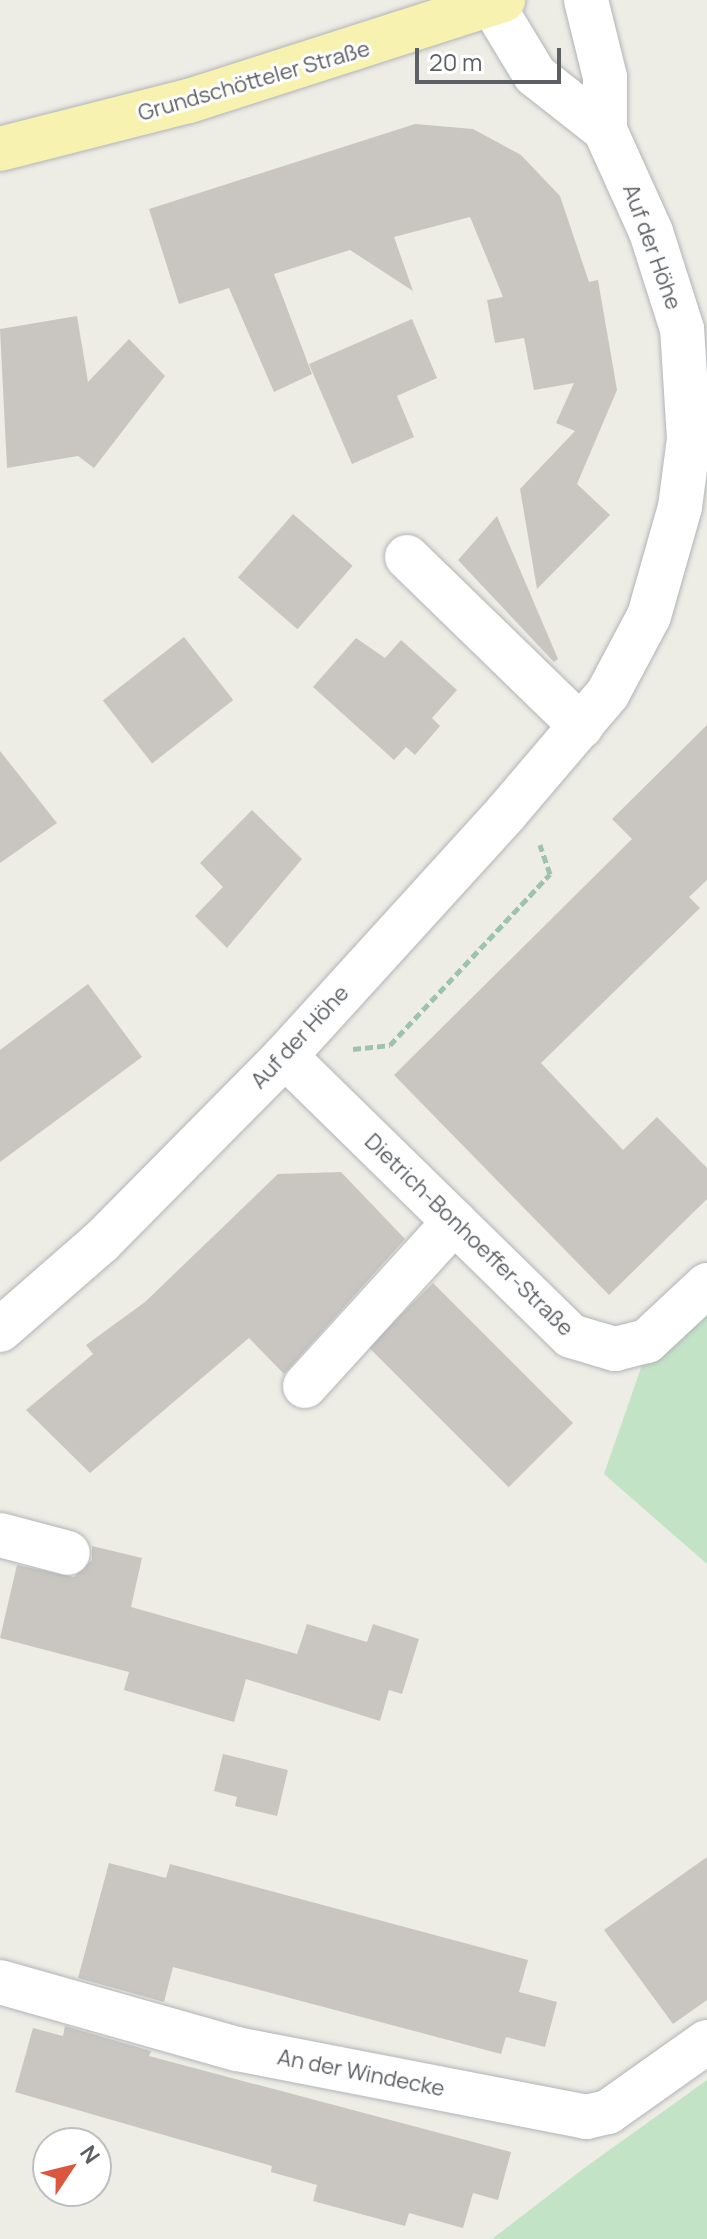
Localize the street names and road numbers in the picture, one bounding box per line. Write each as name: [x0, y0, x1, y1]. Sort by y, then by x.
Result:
street label: Grundschötteler Straße: [135, 35, 373, 127]
street label: Auf der Höhe: [617, 181, 687, 313]
street label: Auf der Höhe: [246, 980, 354, 1094]
street label: Dietrich-Bonhoeffer-Straße: [359, 1128, 579, 1342]
street label: An der Windecke: [275, 2044, 447, 2102]

